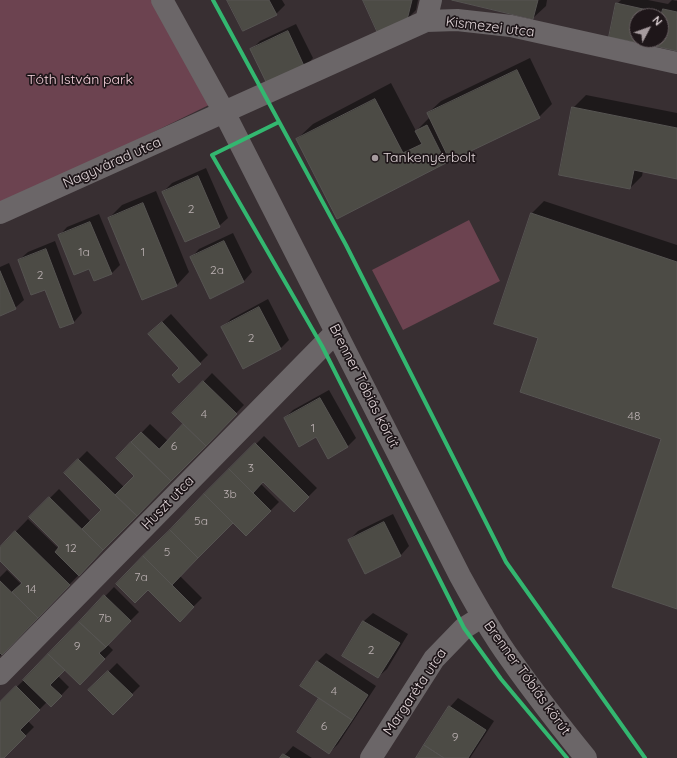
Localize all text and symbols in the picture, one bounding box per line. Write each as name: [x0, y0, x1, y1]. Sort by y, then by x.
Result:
north arrow: [629, 8, 669, 48]
street label: Kismezei utca: [445, 13, 535, 41]
text: N: [649, 13, 665, 28]
park label: Tóth István park: [27, 72, 133, 88]
street label: Nagyvárad utca: [60, 134, 164, 192]
place label: Tankenyérbolt: [383, 150, 476, 166]
marker: Tankenyérbolt: [370, 153, 380, 163]
house number: 2: [188, 202, 194, 216]
house number: 1a: [78, 245, 90, 259]
house number: 1: [141, 245, 145, 259]
house number: 2a: [210, 263, 224, 277]
house number: 2: [37, 268, 43, 282]
street label: Brenner Tóbiás körút: [325, 321, 403, 451]
house number: 2: [248, 331, 254, 345]
house number: 4: [201, 407, 207, 421]
house number: 48: [628, 409, 640, 423]
house number: 1: [311, 421, 315, 435]
house number: 6: [171, 439, 177, 453]
house number: 3: [248, 461, 254, 475]
street label: Huszt utca: [138, 473, 198, 533]
house number: 3b: [223, 487, 237, 501]
house number: 5a: [194, 514, 208, 528]
house number: 12: [65, 541, 77, 555]
house number: 5: [164, 545, 170, 559]
house number: 7a: [134, 570, 148, 584]
house number: 14: [26, 582, 36, 596]
house number: 7b: [98, 611, 112, 625]
street label: Brenner Tóbiás körút: [480, 618, 574, 738]
house number: 9: [74, 639, 80, 653]
house number: 2: [368, 643, 374, 657]
street label: Margaréta utca: [380, 646, 450, 738]
house number: 4: [331, 684, 337, 698]
house number: 6: [321, 719, 327, 733]
house number: 9: [452, 730, 458, 744]

